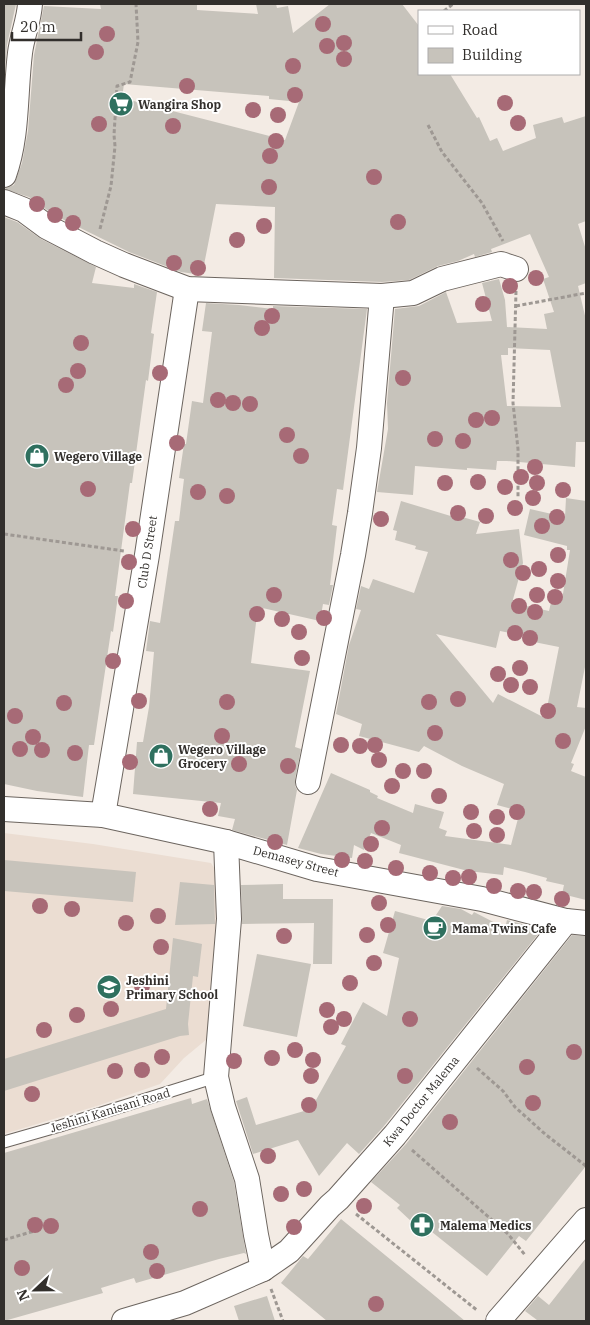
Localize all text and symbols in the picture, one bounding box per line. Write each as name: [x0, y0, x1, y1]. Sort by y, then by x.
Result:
scale bar: [12, 10, 81, 42]
legend: [418, 10, 580, 75]
text: 20 m: [20, 17, 56, 36]
text: Road: [462, 20, 498, 39]
text: Building: [462, 45, 522, 64]
supermarket icon: Wangira Shop: [108, 91, 134, 117]
place label: Wangira Shop: [138, 97, 221, 112]
shop icon: Wegero Village: [24, 443, 50, 469]
place label: Wegero Village: [54, 449, 142, 464]
street label: Club D Street: [134, 514, 160, 590]
place label: Wegero Village Grocery: [178, 742, 266, 771]
shop icon: Wegero Village Grocery: [148, 743, 174, 769]
street label: Demasey Street: [252, 842, 340, 880]
cafe icon: Mama Twins Cafe: [422, 915, 448, 941]
place label: Mama Twins Cafe: [452, 921, 557, 936]
place label: Jeshini Primary School: [126, 973, 218, 1002]
school or university icon: Jeshini Primary School: [96, 974, 122, 1000]
street label: Kwa Doctor Malema: [380, 1052, 463, 1149]
street label: Jeshini Kanisani Road: [48, 1085, 172, 1135]
pharmacy icon: Malema Medics: [409, 1212, 435, 1238]
place label: Malema Medics: [440, 1218, 531, 1233]
north arrow: [10, 1265, 60, 1315]
text: N: [13, 1286, 33, 1303]

